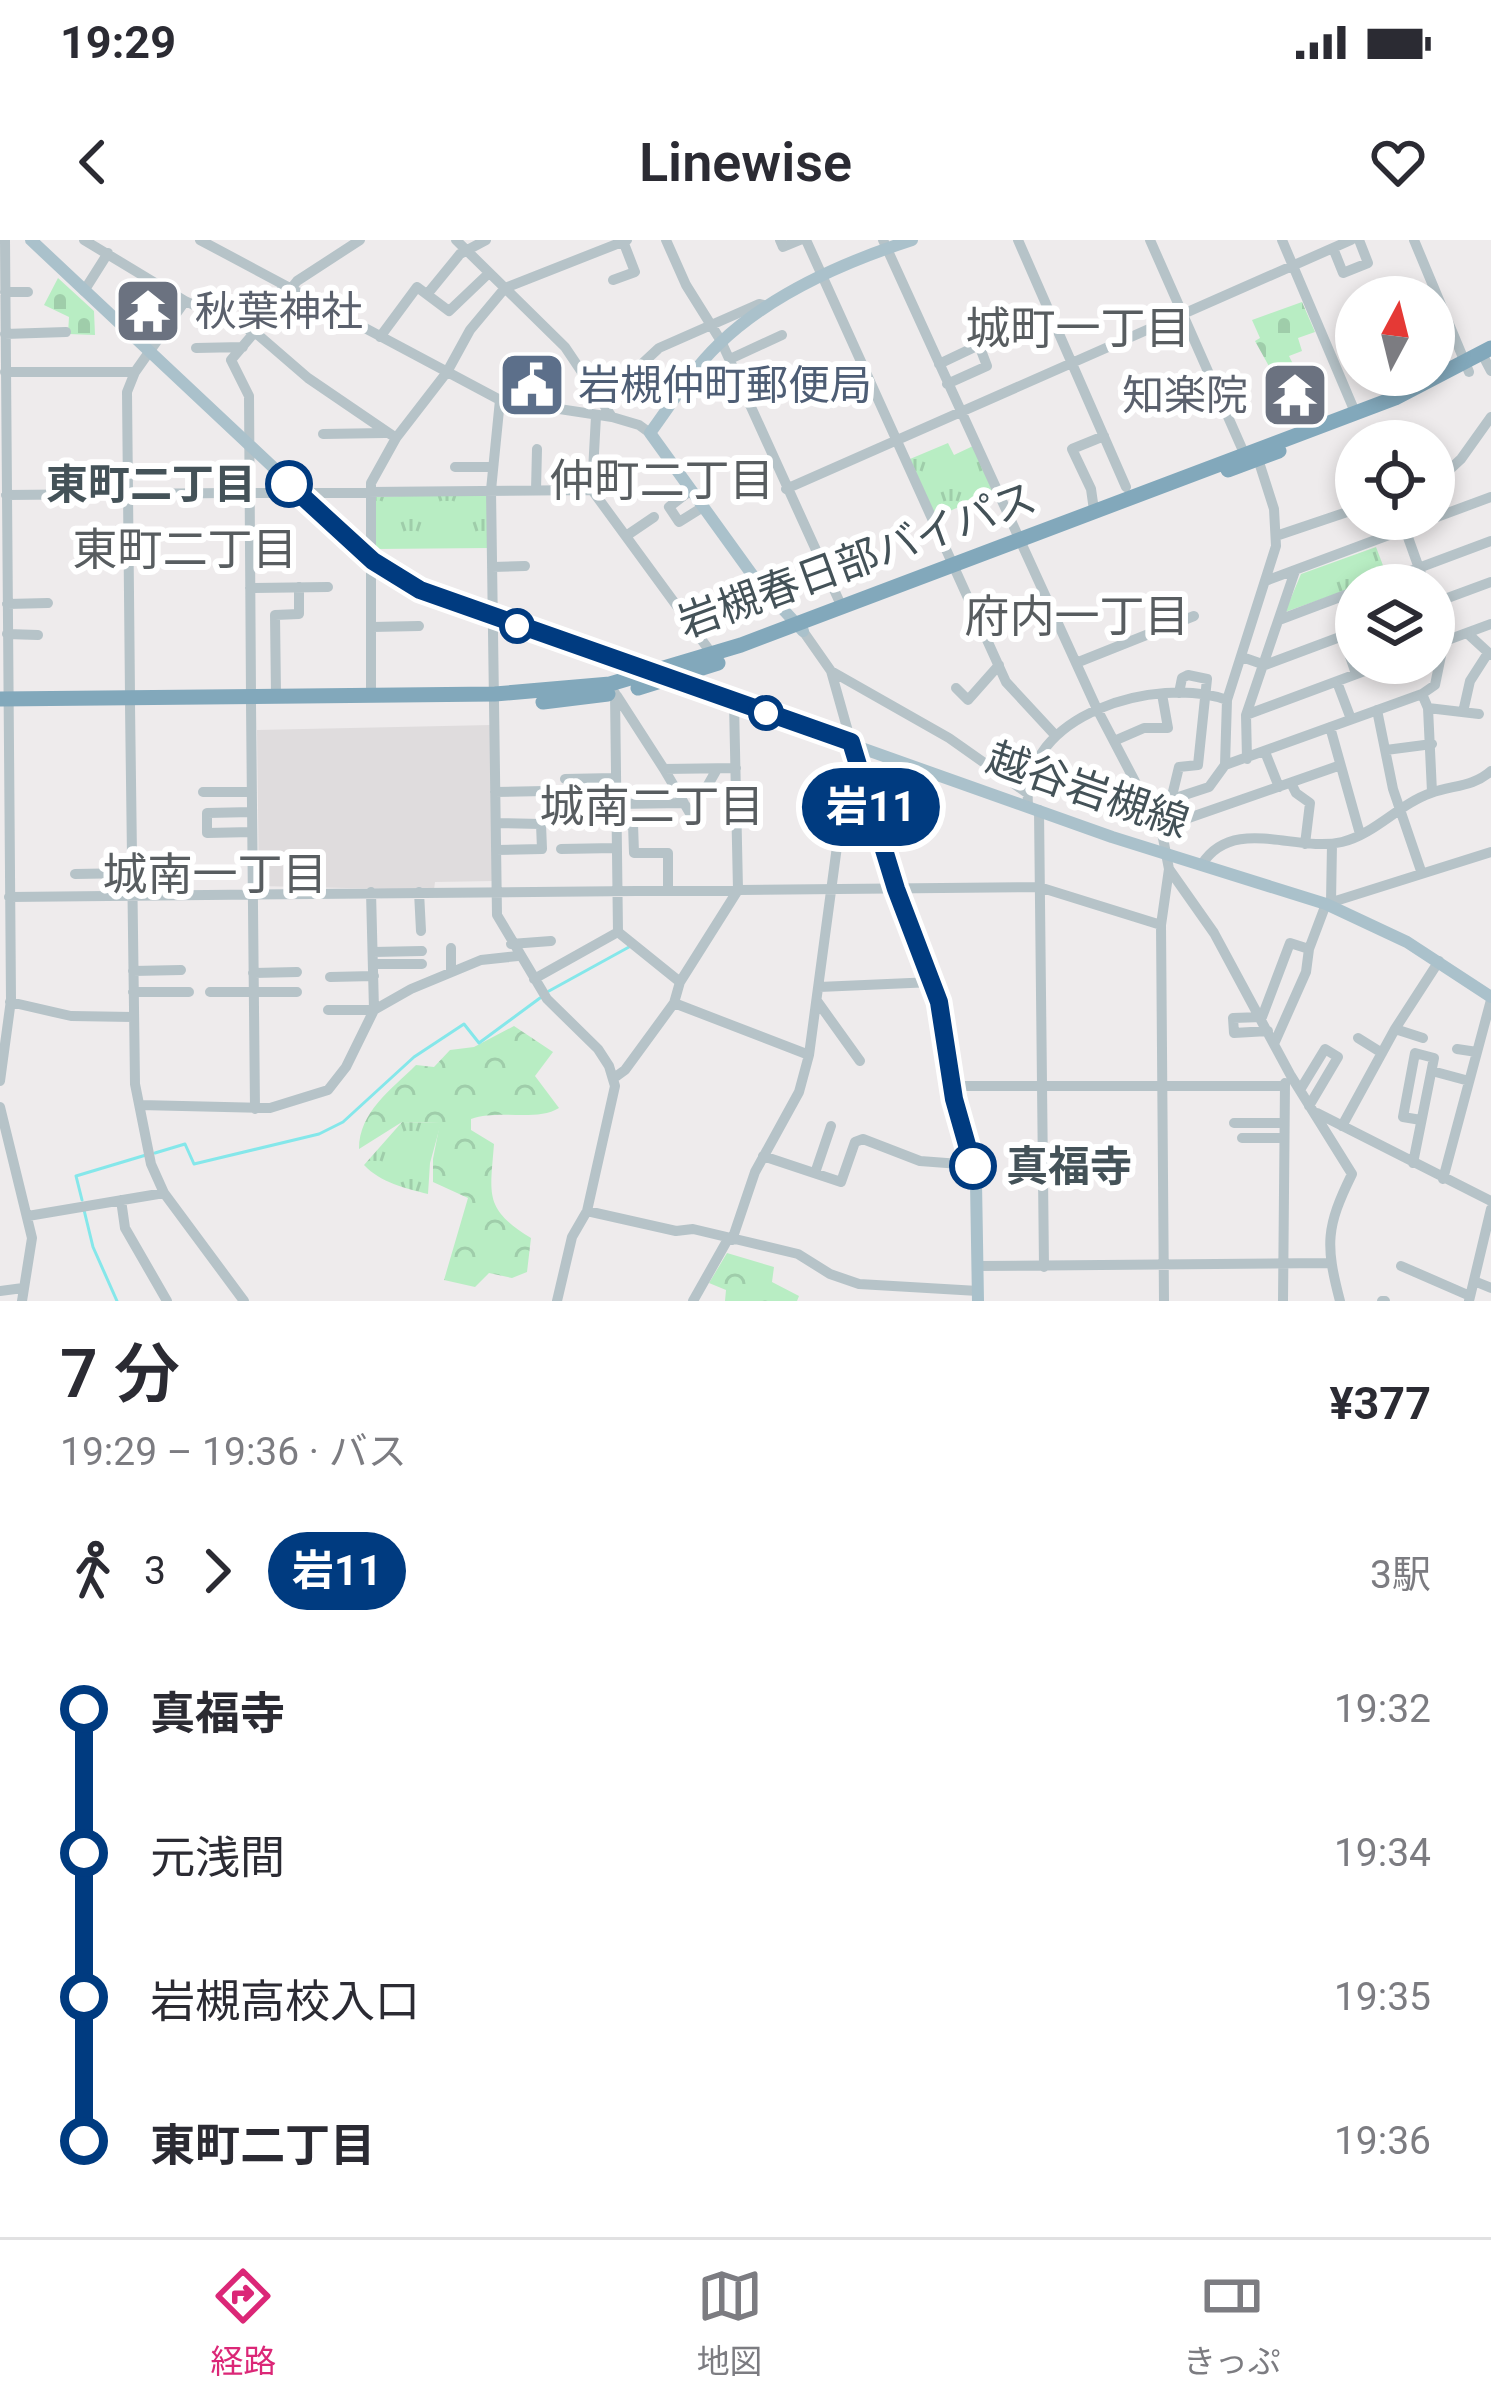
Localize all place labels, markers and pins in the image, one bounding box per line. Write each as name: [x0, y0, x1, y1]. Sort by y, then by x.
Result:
temple icon: 秋葉神社: [113, 276, 183, 346]
place label: 秋葉神社: [195, 287, 363, 336]
public building icon: 岩槻仲町郵便局: [497, 350, 567, 420]
temple icon: 知楽院: [1260, 360, 1330, 430]
place label: 岩槻仲町郵便局: [578, 361, 872, 410]
place label: 知楽院: [1122, 371, 1248, 420]
place label: 東町二丁目: [46, 460, 256, 509]
marker: 東町二丁目: [267, 462, 311, 506]
unlabelled marker: [501, 610, 533, 642]
unlabelled marker: [750, 697, 782, 729]
place label: 真福寺: [1006, 1142, 1132, 1191]
marker: 真福寺: [951, 1144, 995, 1188]

